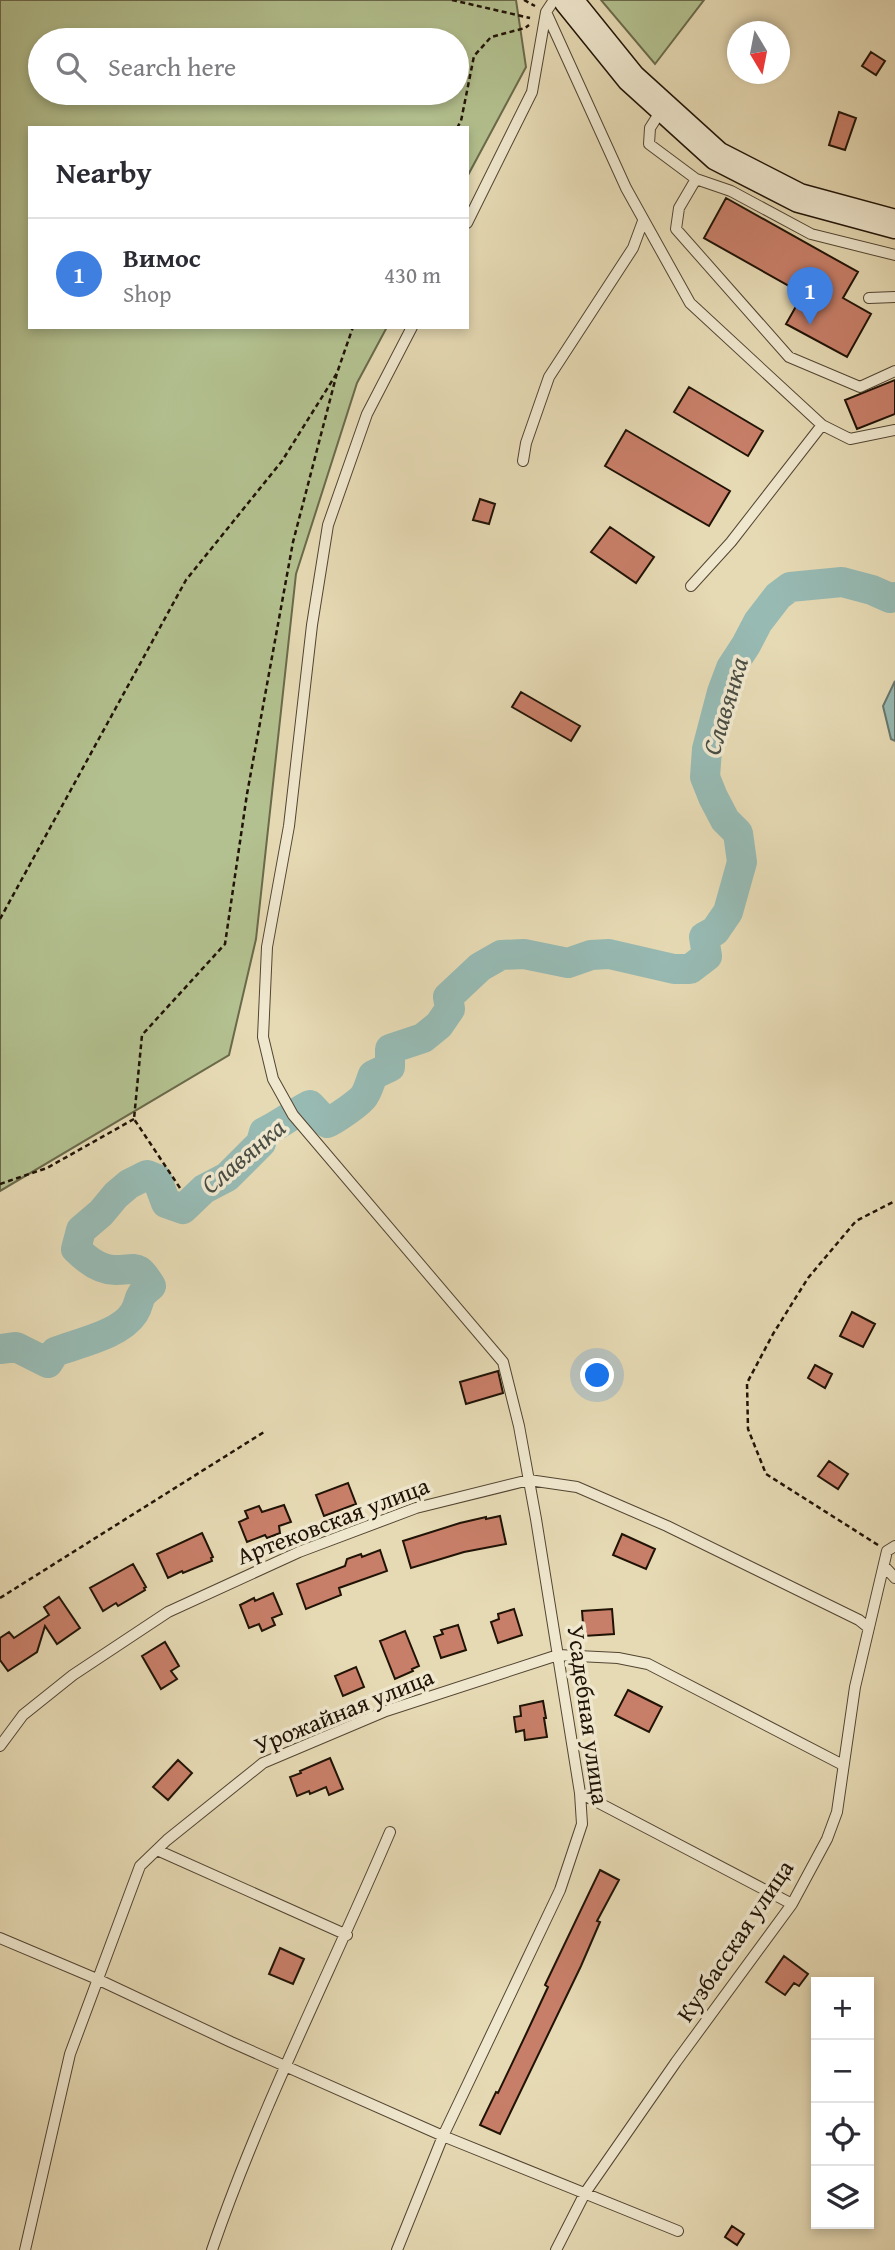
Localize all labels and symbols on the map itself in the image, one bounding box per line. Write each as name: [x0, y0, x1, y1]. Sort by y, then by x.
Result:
north arrow: [727, 21, 790, 84]
pin: 1: [787, 267, 833, 325]
water label: Славянка: [691, 652, 758, 760]
water label: Славянка: [192, 1108, 294, 1203]
your location: [580, 1358, 614, 1392]
street label: Артековская улица: [231, 1467, 435, 1573]
street label: Усадебная улица: [559, 1623, 618, 1807]
street label: Урожайная улица: [249, 1658, 439, 1762]
street label: Кузбасская улица: [667, 1852, 802, 2029]

